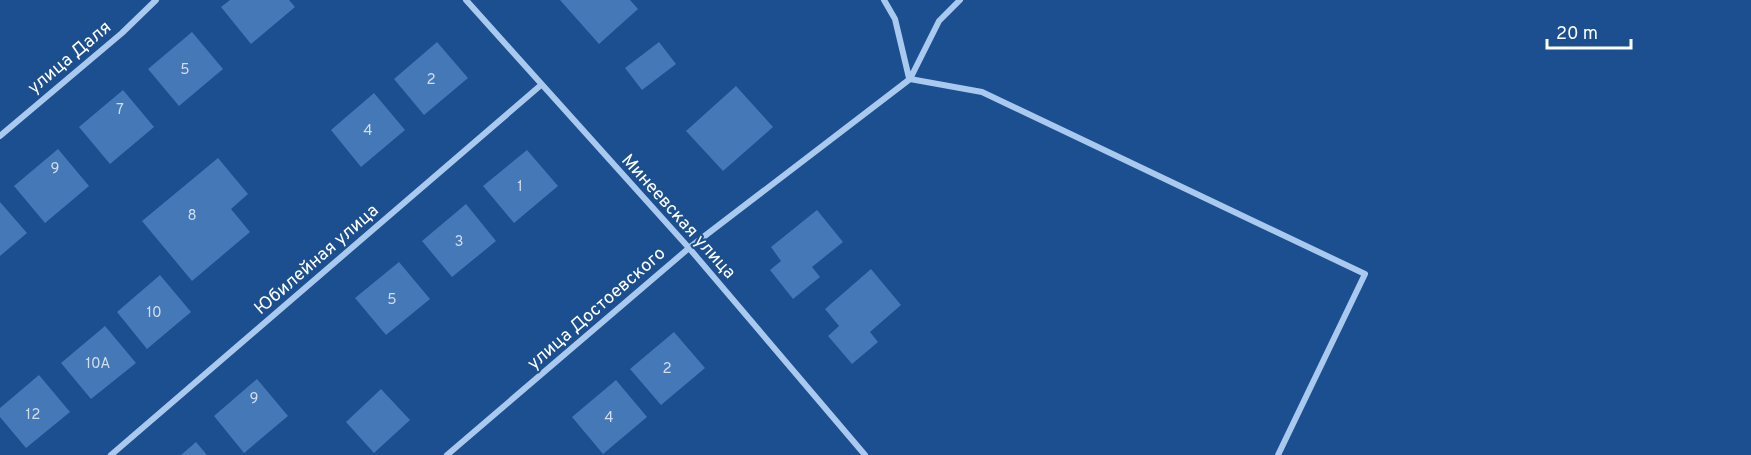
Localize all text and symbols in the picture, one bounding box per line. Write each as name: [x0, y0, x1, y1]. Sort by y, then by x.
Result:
scale bar: [1547, 12, 1631, 50]
street label: улица Даля: [23, 16, 117, 100]
text: 20 m: [1556, 23, 1598, 46]
house number: 5: [180, 61, 190, 80]
house number: 2: [426, 71, 436, 90]
house number: 7: [116, 101, 124, 120]
house number: 4: [363, 122, 373, 141]
street label: Минеевская улица: [616, 150, 740, 284]
house number: 9: [51, 160, 59, 179]
house number: 1: [517, 178, 523, 197]
street label: Юбилейная улица: [250, 200, 384, 321]
house number: 8: [187, 207, 197, 226]
house number: 3: [454, 233, 464, 252]
street label: улица Достоевского: [523, 243, 671, 376]
house number: 5: [387, 291, 397, 310]
house number: 10: [146, 304, 162, 323]
house number: 10А: [86, 355, 110, 374]
house number: 2: [662, 360, 672, 379]
house number: 9: [250, 390, 258, 409]
house number: 12: [26, 406, 40, 425]
house number: 4: [604, 409, 614, 428]

